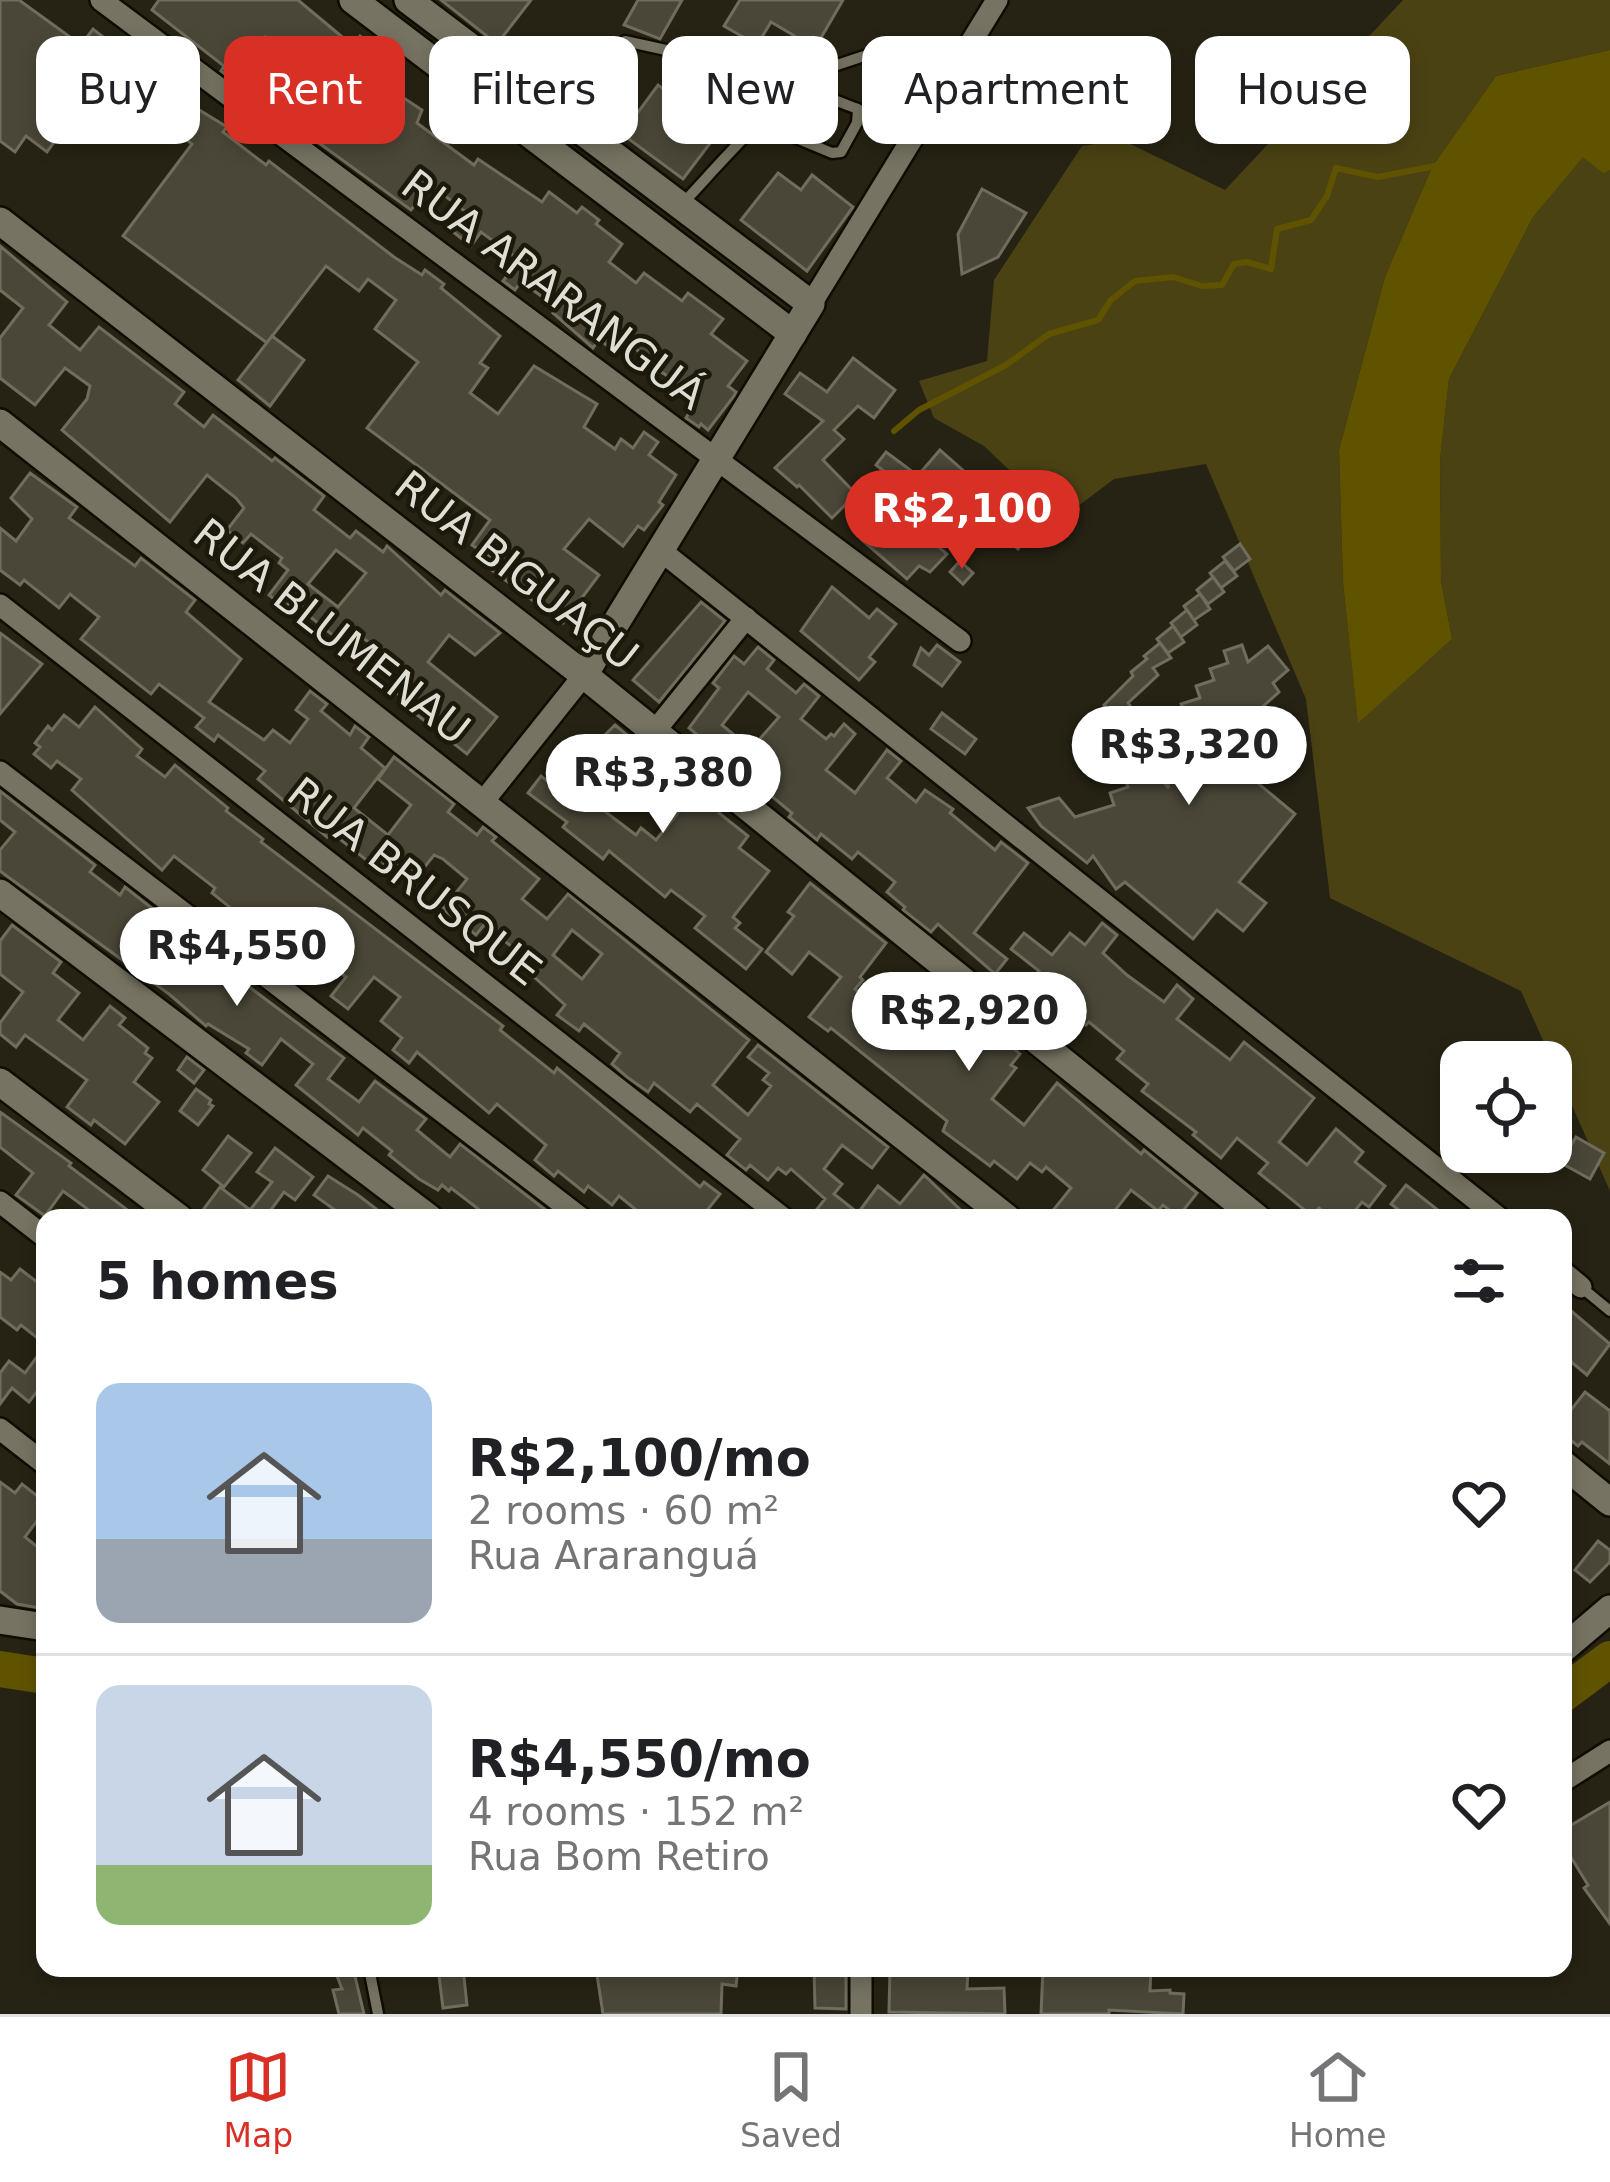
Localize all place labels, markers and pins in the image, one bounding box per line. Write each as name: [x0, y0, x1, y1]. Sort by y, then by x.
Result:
pin: R$2,100: [851, 470, 1073, 572]
pin: R$3,320: [1078, 706, 1300, 808]
pin: R$3,380: [552, 734, 774, 836]
pin: R$4,550: [126, 907, 348, 1009]
pin: R$2,920: [858, 972, 1080, 1074]

